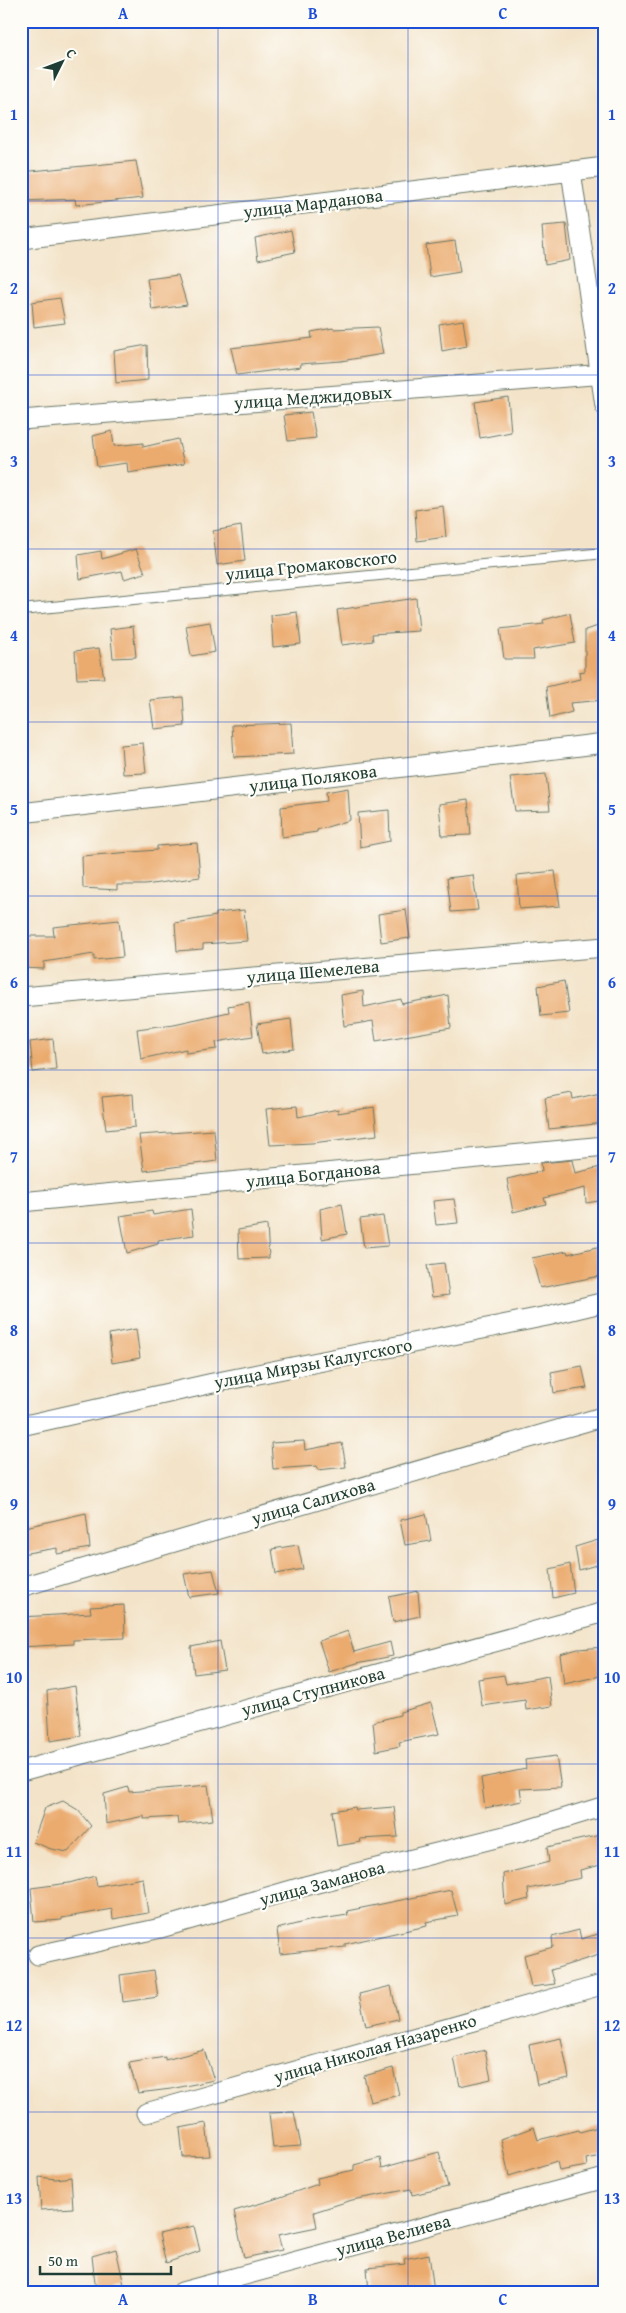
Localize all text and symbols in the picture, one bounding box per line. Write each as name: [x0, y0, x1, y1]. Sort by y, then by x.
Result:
text: A: [118, 1, 129, 25]
text: B: [308, 1, 318, 25]
text: C: [498, 1, 508, 25]
north arrow: [38, 38, 88, 88]
text: С: [62, 44, 82, 63]
text: 1: [10, 102, 18, 126]
text: 1: [608, 102, 616, 126]
street label: улица Марданова: [241, 181, 385, 225]
text: 2: [10, 276, 18, 300]
text: 2: [608, 276, 616, 300]
street label: улица Меджидовых: [232, 378, 394, 416]
text: 3: [10, 449, 18, 473]
text: 3: [608, 449, 616, 473]
street label: улица Громаковского: [223, 543, 398, 588]
text: 4: [10, 623, 18, 647]
text: 4: [608, 623, 616, 647]
street label: улица Полякова: [247, 757, 379, 799]
text: 5: [10, 797, 18, 821]
text: 5: [608, 797, 616, 821]
street label: улица Шемелева: [245, 952, 381, 990]
text: 6: [10, 970, 18, 994]
text: 6: [608, 970, 616, 994]
text: 7: [10, 1144, 18, 1168]
text: 7: [608, 1144, 616, 1168]
street label: улица Богданова: [244, 1153, 382, 1195]
text: 8: [10, 1318, 18, 1342]
text: 8: [608, 1318, 616, 1342]
street label: улица Мирзы Калугского: [211, 1331, 414, 1396]
street label: улица Салихова: [247, 1470, 378, 1532]
text: 9: [10, 1492, 18, 1516]
text: 9: [608, 1492, 616, 1516]
street label: улица Ступникова: [237, 1659, 388, 1723]
text: 10: [6, 1665, 22, 1689]
text: 10: [604, 1665, 620, 1689]
text: 11: [6, 1839, 22, 1863]
text: 11: [604, 1839, 620, 1863]
street label: улица Заманова: [255, 1853, 388, 1913]
street label: улица Николая Назаренко: [270, 2006, 479, 2090]
text: 12: [6, 2013, 22, 2037]
text: 12: [604, 2013, 620, 2037]
text: 13: [6, 2186, 22, 2210]
text: 13: [604, 2186, 620, 2210]
street label: улица Велиева: [332, 2207, 454, 2264]
scale bar: [40, 2243, 171, 2275]
text: 50 m: [48, 2250, 79, 2271]
text: A: [118, 2287, 129, 2311]
text: B: [308, 2287, 318, 2311]
text: C: [498, 2287, 508, 2311]

